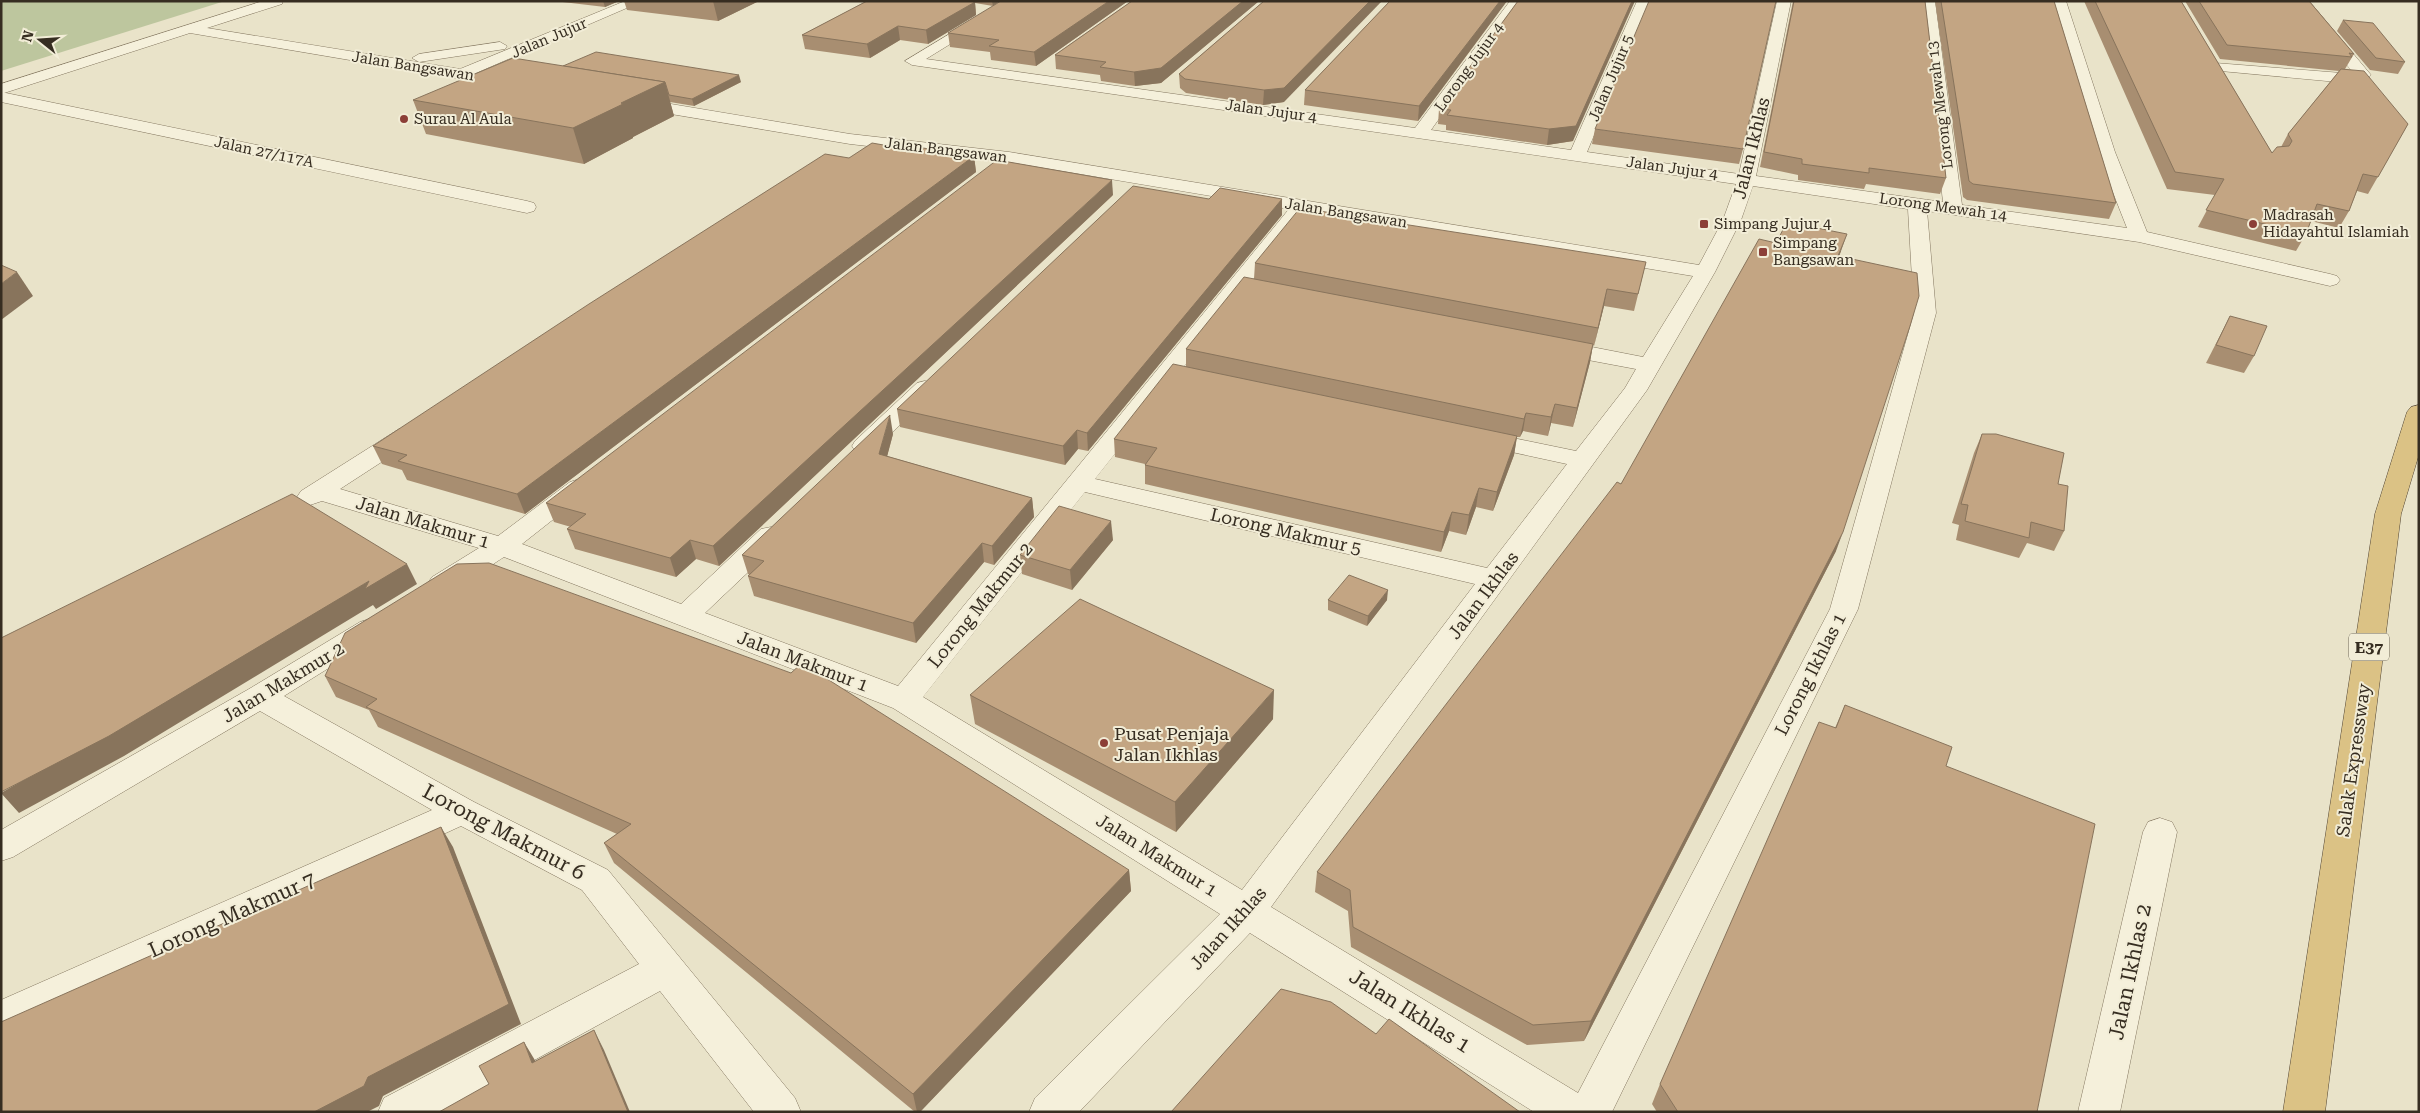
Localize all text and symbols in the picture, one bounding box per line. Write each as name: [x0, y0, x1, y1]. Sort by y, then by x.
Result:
street label: Jalan Jujur: [509, 14, 589, 62]
north arrow: [15, 15, 65, 65]
street label: Lorong Jujur 4: [1431, 19, 1508, 115]
text: N: [18, 28, 37, 44]
street label: Jalan Jujur 5: [1585, 32, 1637, 124]
street label: Lorong Mewah 13: [1923, 40, 1957, 170]
street label: Jalan Bangsawan: [351, 47, 476, 85]
street label: Jalan Ikhlas: [1728, 95, 1774, 201]
street label: Jalan Jujur 4: [1224, 96, 1319, 126]
place label: Surau Al Aula: [414, 110, 512, 128]
marker: Surau Al Aula: [398, 113, 410, 125]
street label: Jalan 27/117A: [213, 133, 316, 171]
street label: Jalan Bangsawan: [884, 134, 1009, 167]
street label: Jalan Jujur 4: [1625, 153, 1720, 183]
street label: Lorong Mewah 14: [1878, 189, 2009, 225]
street label: Jalan Bangsawan: [1284, 194, 1409, 232]
place label: Madrasah Hidayahtul Islamiah: [2263, 206, 2410, 241]
place label: Simpang Jujur 4: [1714, 215, 1832, 233]
marker: Simpang Jujur 4: [1698, 218, 1710, 230]
marker: Madrasah Hidayahtul Islamiah: [2247, 218, 2259, 230]
place label: Simpang Bangsawan: [1773, 234, 1854, 269]
marker: Simpang Bangsawan: [1757, 246, 1769, 258]
street label: Jalan Makmur 1: [354, 492, 492, 552]
street label: Lorong Makmur 5: [1208, 503, 1364, 559]
street label: Lorong Makmur 2: [923, 538, 1037, 672]
street label: Jalan Ikhlas: [1443, 547, 1523, 643]
street label: Lorong Ikhlas 1: [1770, 609, 1850, 739]
street label: Jalan Makmur 1: [735, 626, 871, 696]
road number: E37: [2349, 634, 2389, 660]
street label: Jalan Makmur 2: [218, 637, 348, 727]
street label: Salak Expressway: [2332, 682, 2374, 838]
place label: Pusat Penjaja Jalan Ikhlas: [1114, 723, 1229, 765]
marker: Pusat Penjaja Jalan Ikhlas: [1098, 737, 1110, 749]
street label: Lorong Makmur 6: [419, 779, 589, 885]
street label: Jalan Makmur 1: [1093, 809, 1221, 901]
street label: Lorong Makmur 7: [145, 867, 319, 963]
street label: Jalan Ikhlas: [1185, 882, 1271, 974]
street label: Jalan Ikhlas 2: [2104, 902, 2156, 1042]
street label: Jalan Ikhlas 1: [1345, 964, 1475, 1058]

